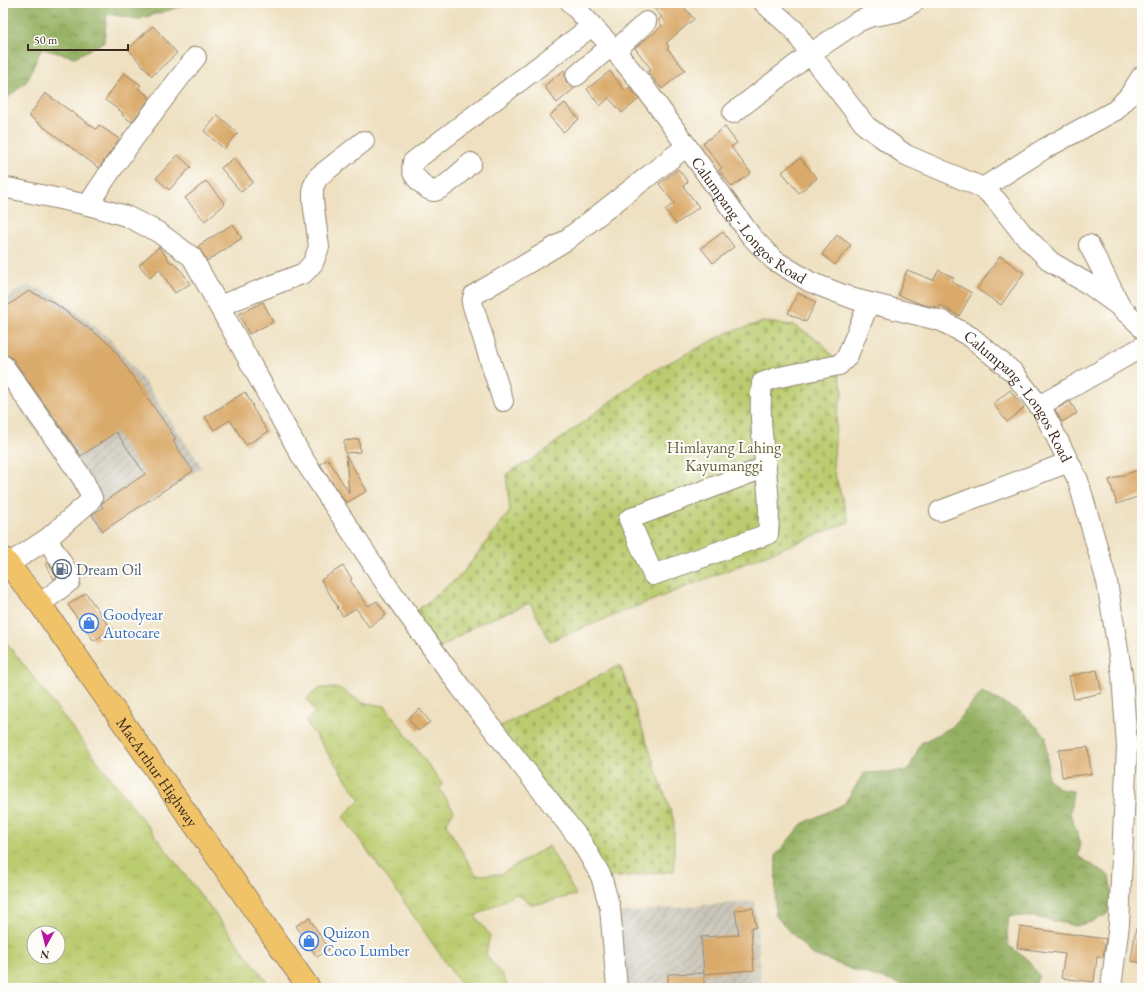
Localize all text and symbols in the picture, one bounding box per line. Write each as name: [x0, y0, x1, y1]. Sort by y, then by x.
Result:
scale bar: [28, 26, 128, 52]
text: 50 m: [34, 32, 58, 48]
street label: Calumpang - Longos Road: [687, 152, 812, 289]
street label: Calumpang - Longos Road: [961, 325, 1078, 466]
park label: Himlayang Lahing Kayumanggi: [667, 437, 782, 476]
fuel station icon: Dream Oil: [51, 558, 73, 580]
place label: Dream Oil: [76, 559, 142, 580]
place label: Goodyear Autocare: [102, 604, 164, 643]
shop icon: Goodyear Autocare: [78, 612, 100, 634]
street label: MacArthur Highway: [112, 713, 204, 832]
place label: Quizon Coco Lumber: [323, 922, 410, 961]
north arrow: [26, 925, 66, 965]
shop icon: Quizon Coco Lumber: [298, 930, 320, 952]
text: N: [39, 947, 50, 962]

